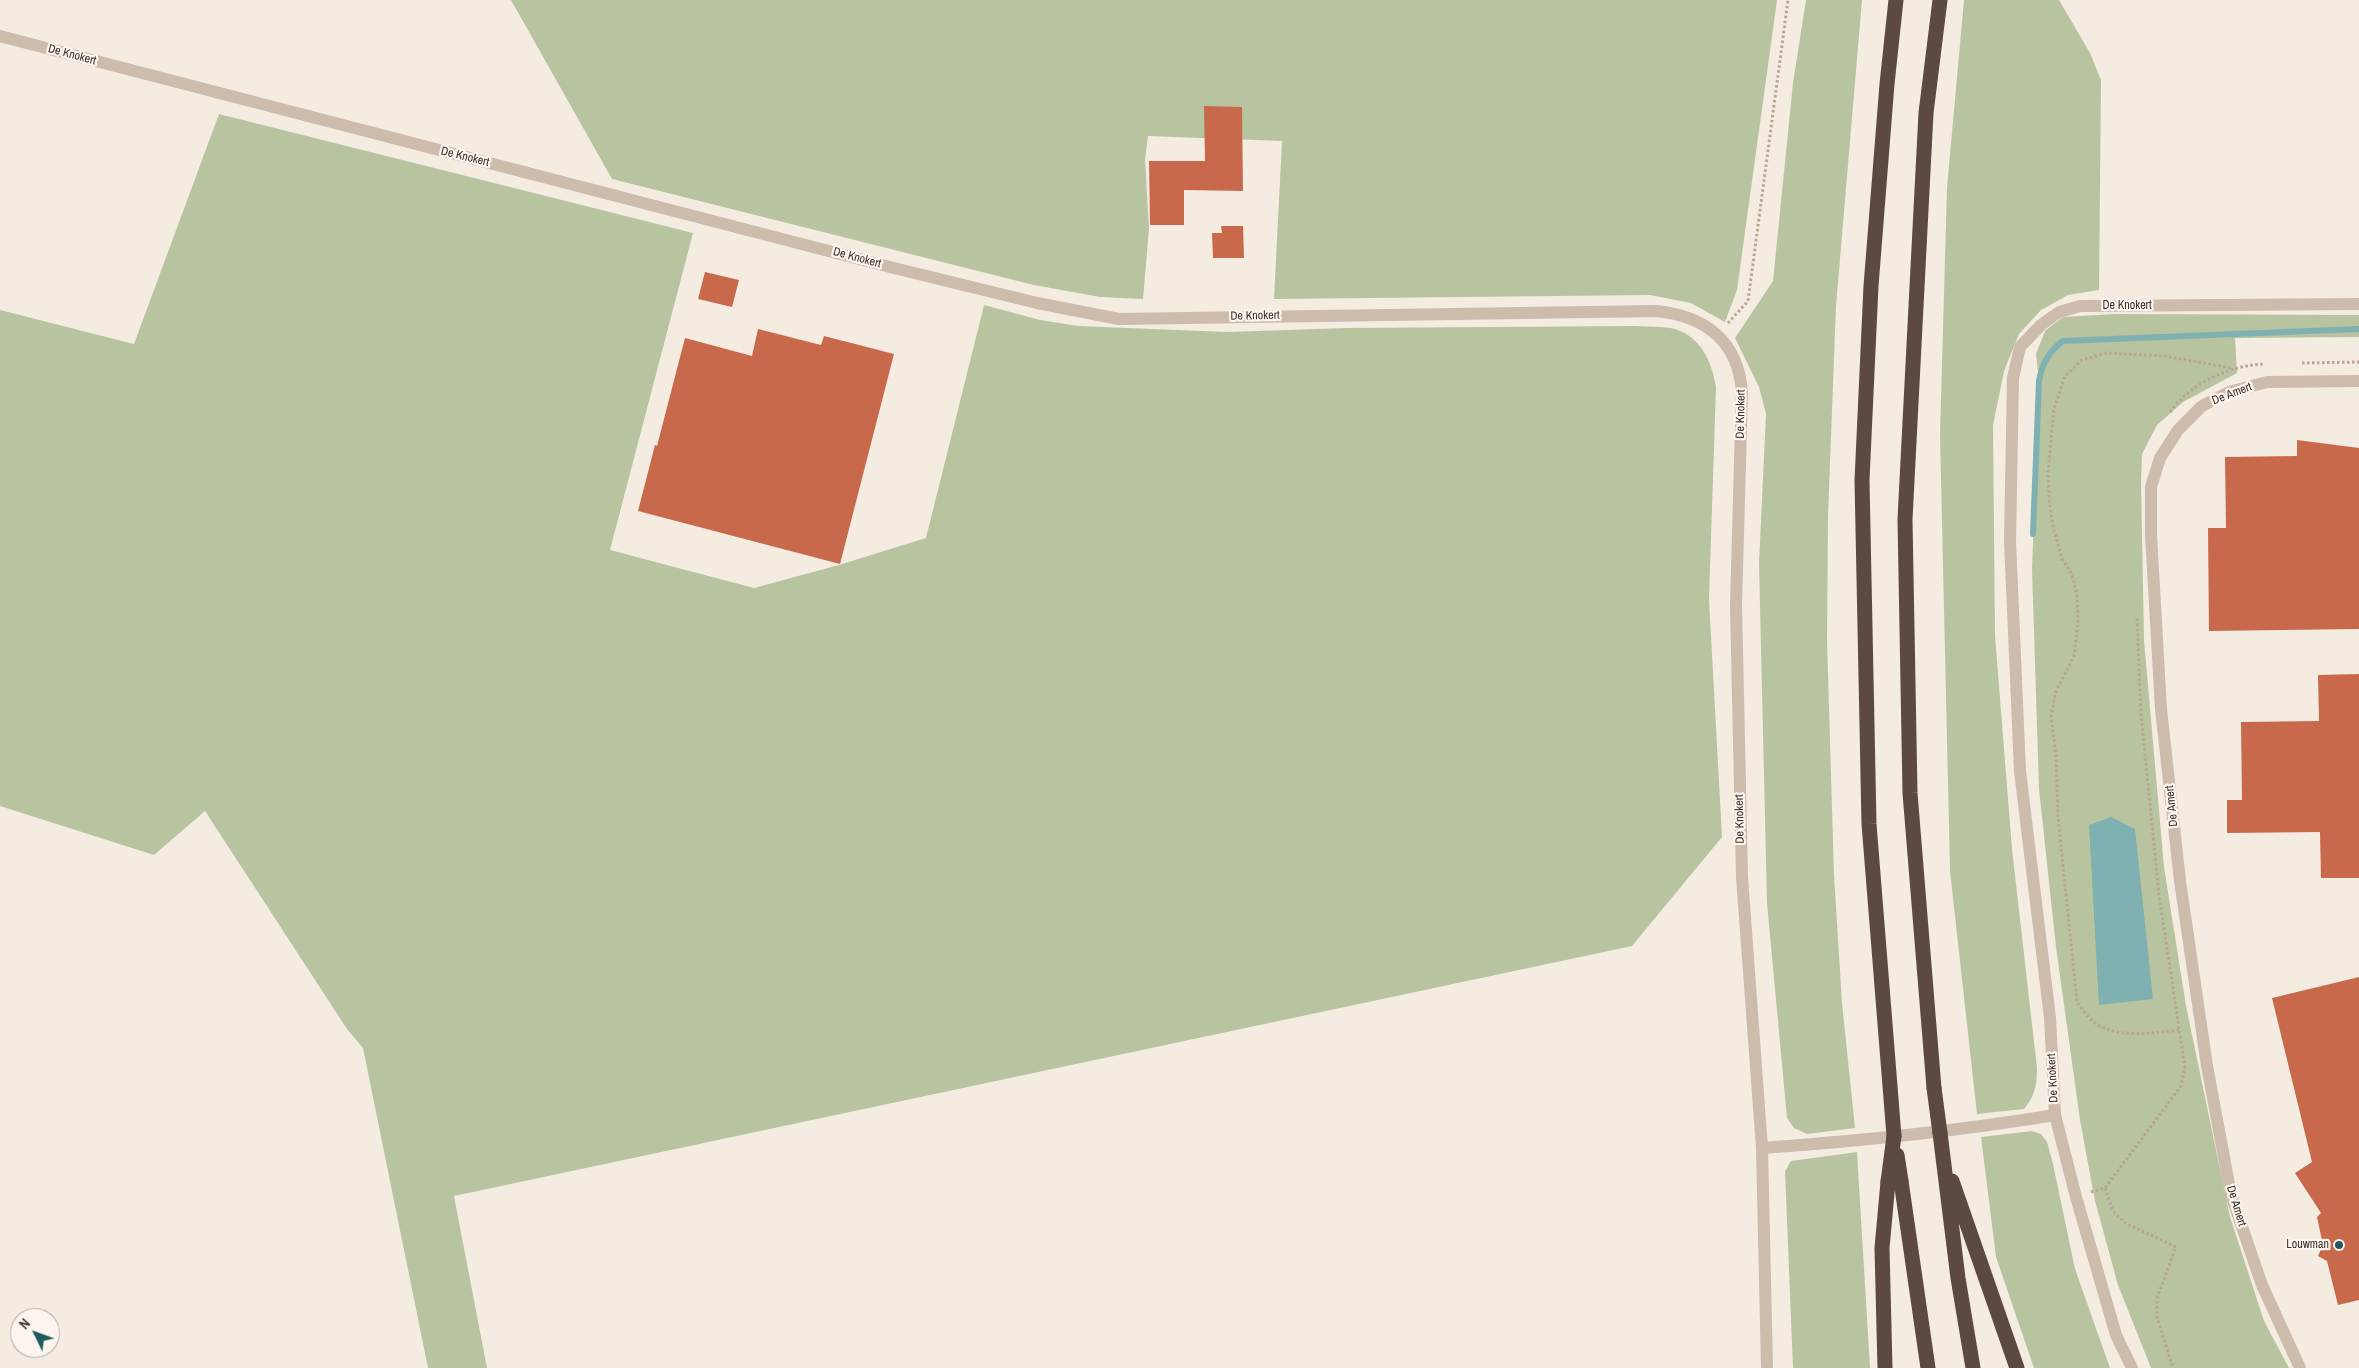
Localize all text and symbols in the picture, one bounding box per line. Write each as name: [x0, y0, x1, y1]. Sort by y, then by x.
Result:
street label: De Knokert: [46, 42, 98, 68]
street label: De Knokert: [439, 144, 491, 170]
street label: De Knokert: [831, 245, 883, 271]
street label: De Knokert: [2102, 299, 2152, 313]
street label: De Knokert: [1230, 308, 1280, 324]
street label: De Amert: [2210, 380, 2254, 408]
street label: De Knokert: [1733, 389, 1749, 439]
street label: De Amert: [2163, 785, 2181, 827]
street label: De Knokert: [1732, 794, 1748, 844]
street label: De Knokert: [2045, 1053, 2061, 1103]
street label: De Amert: [2223, 1184, 2249, 1228]
place label: Louwman: [2286, 1238, 2329, 1252]
marker: Louwman: [2333, 1239, 2345, 1251]
north arrow: [10, 1308, 60, 1358]
text: N: [15, 1315, 34, 1333]

